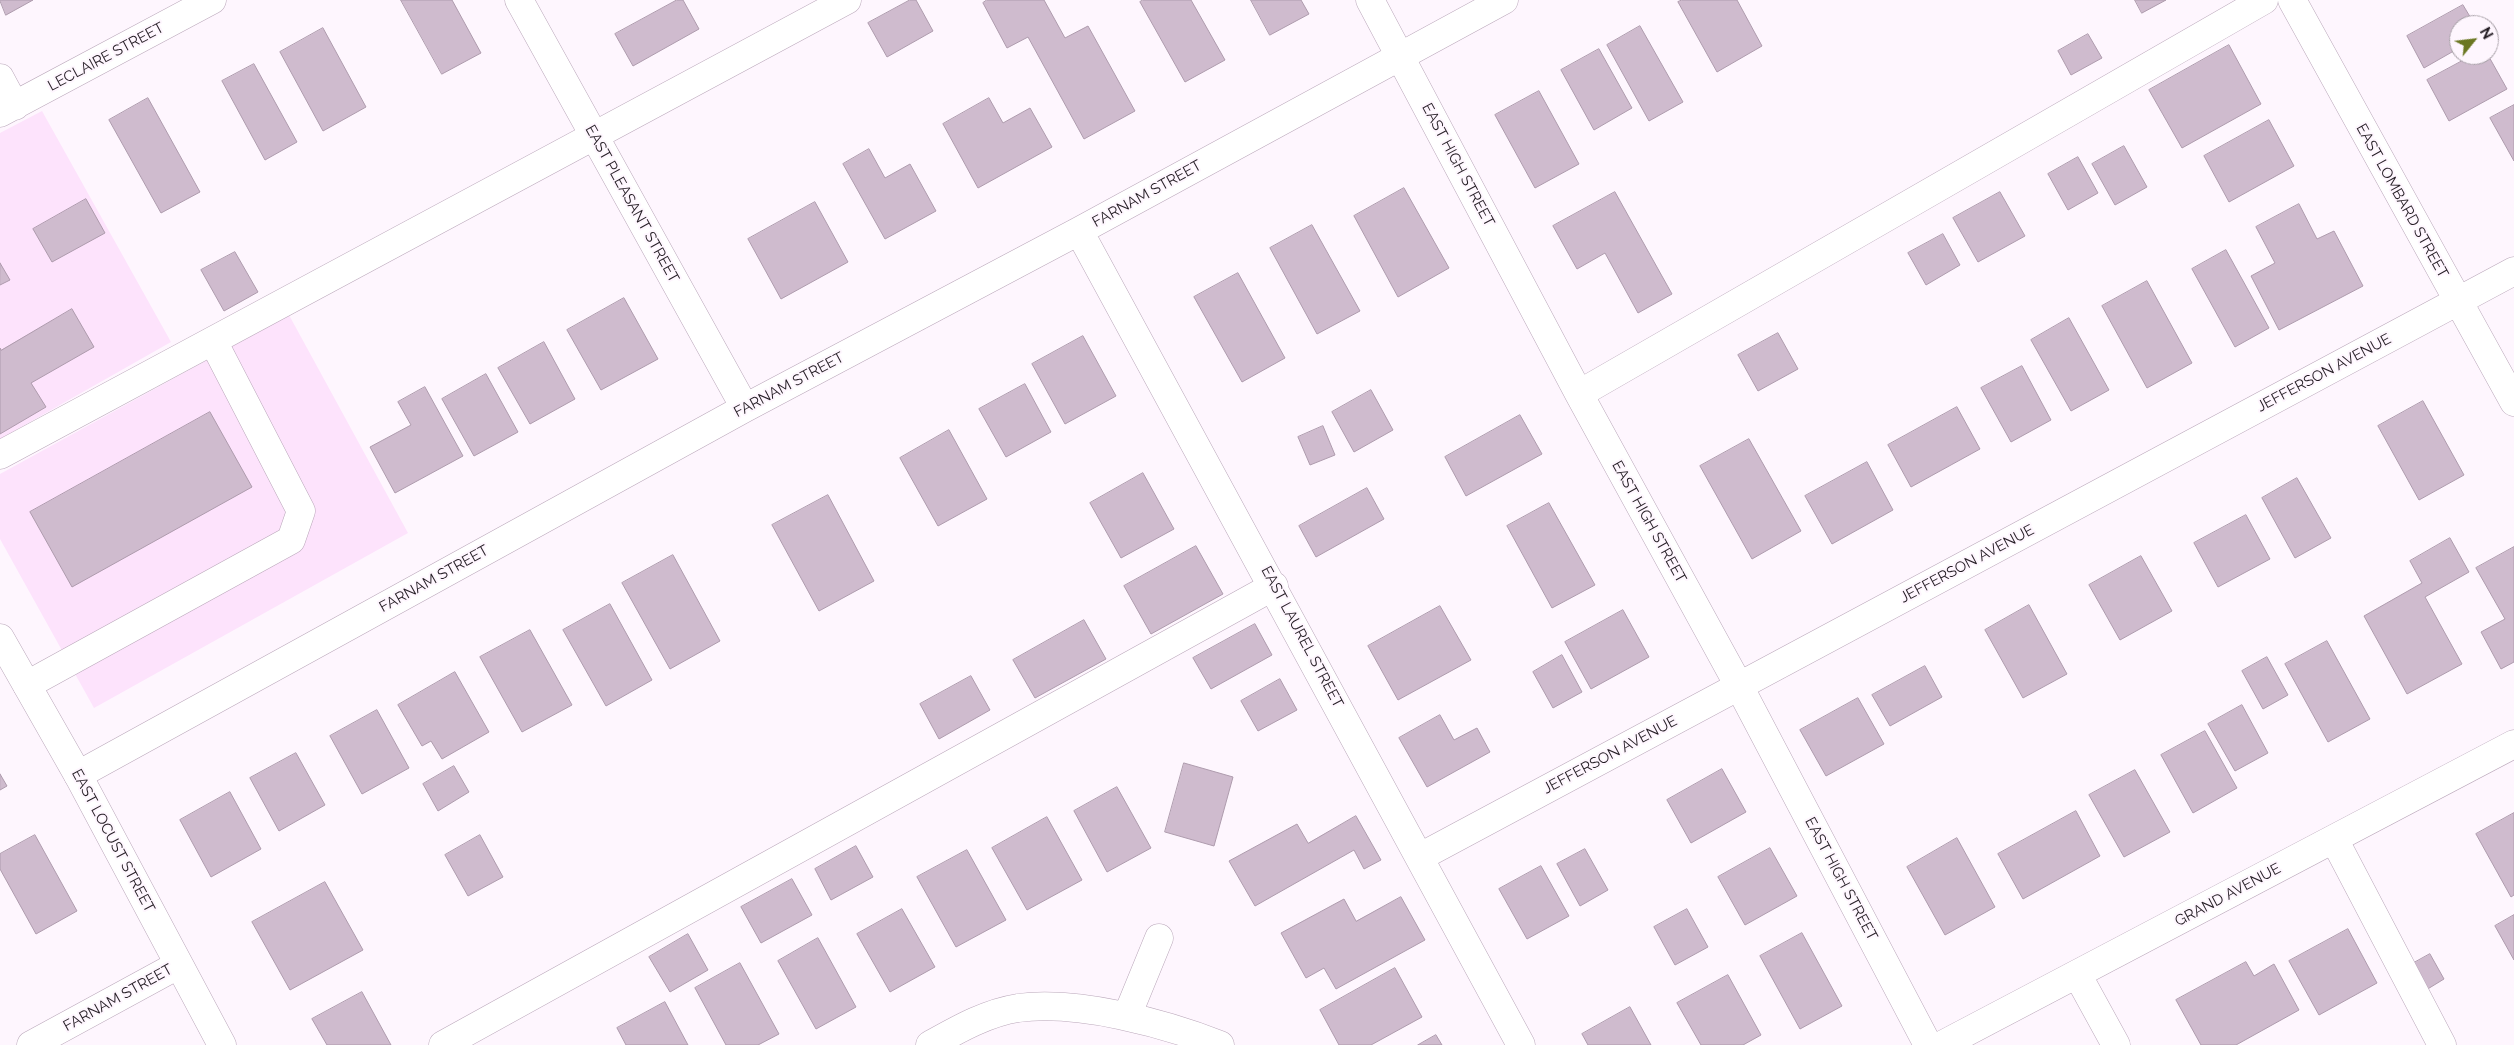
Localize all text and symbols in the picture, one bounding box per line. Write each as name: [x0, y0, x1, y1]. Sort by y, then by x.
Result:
north arrow: [2449, 15, 2499, 65]
street label: LECLAIRE STREET: [45, 19, 167, 95]
text: N: [2477, 25, 2496, 42]
street label: EAST HIGH STREET: [1418, 100, 1498, 230]
street label: EAST LOMBARD STREET: [2352, 121, 2452, 281]
street label: EAST PLEASANT STREET: [581, 122, 683, 286]
street label: FARNAM STREET: [1089, 157, 1205, 231]
street label: JEFFERSON AVENUE: [2254, 330, 2394, 416]
street label: FARNAM STREET: [731, 348, 847, 422]
street label: EAST HIGH STREET: [1608, 458, 1690, 586]
street label: JEFFERSON AVENUE: [1897, 521, 2037, 607]
street label: FARNAM STREET: [376, 542, 492, 616]
street label: EAST LAUREL STREET: [1257, 563, 1347, 711]
street label: JEFFERSON AVENUE: [1540, 712, 1680, 798]
street label: EAST LOCUST STREET: [68, 766, 158, 916]
street label: EAST HIGH STREET: [1801, 814, 1881, 944]
street label: GRAND AVENUE: [2172, 860, 2284, 930]
street label: FARNAM STREET: [60, 961, 176, 1035]

